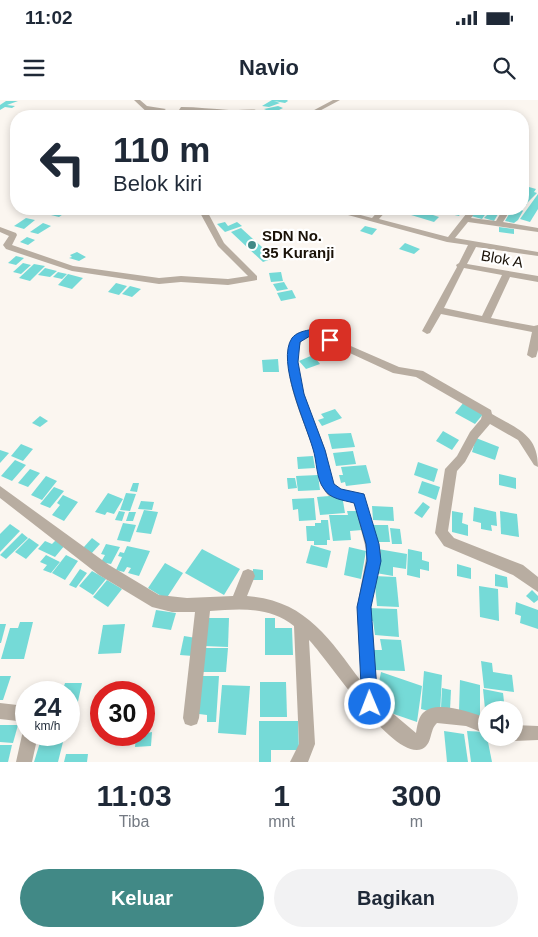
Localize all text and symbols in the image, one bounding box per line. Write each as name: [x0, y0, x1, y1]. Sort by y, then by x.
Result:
text: 11:02: [25, 7, 73, 28]
icon: menu: [20, 54, 48, 82]
icon: search: [490, 54, 518, 82]
text: Navio: [239, 55, 299, 80]
icon: left: [30, 130, 95, 195]
text: 110 m: [113, 130, 210, 169]
text: Belok kiri: [113, 171, 202, 196]
place label: SDN No. 35 Kuranji: [262, 227, 335, 261]
marker: SDN No. 35 Kuranji: [246, 239, 258, 251]
street label: Blok A: [480, 246, 525, 271]
pin: [309, 319, 351, 361]
icon: arrive: [316, 326, 344, 354]
position arrow: [343, 677, 395, 729]
speed limit sign: 30: [90, 681, 155, 746]
text: 24: [34, 693, 61, 721]
map controls: [478, 701, 523, 746]
button: sound: [478, 701, 523, 746]
text: km/h: [34, 719, 61, 733]
text: 11:03: [97, 779, 172, 812]
text: 1: [273, 779, 290, 812]
text: 300: [391, 779, 441, 812]
text: Tiba: [119, 813, 149, 830]
text: mnt: [268, 813, 295, 830]
text: m: [410, 813, 423, 830]
button: Keluar: [20, 869, 264, 927]
button: Bagikan: [274, 869, 518, 927]

